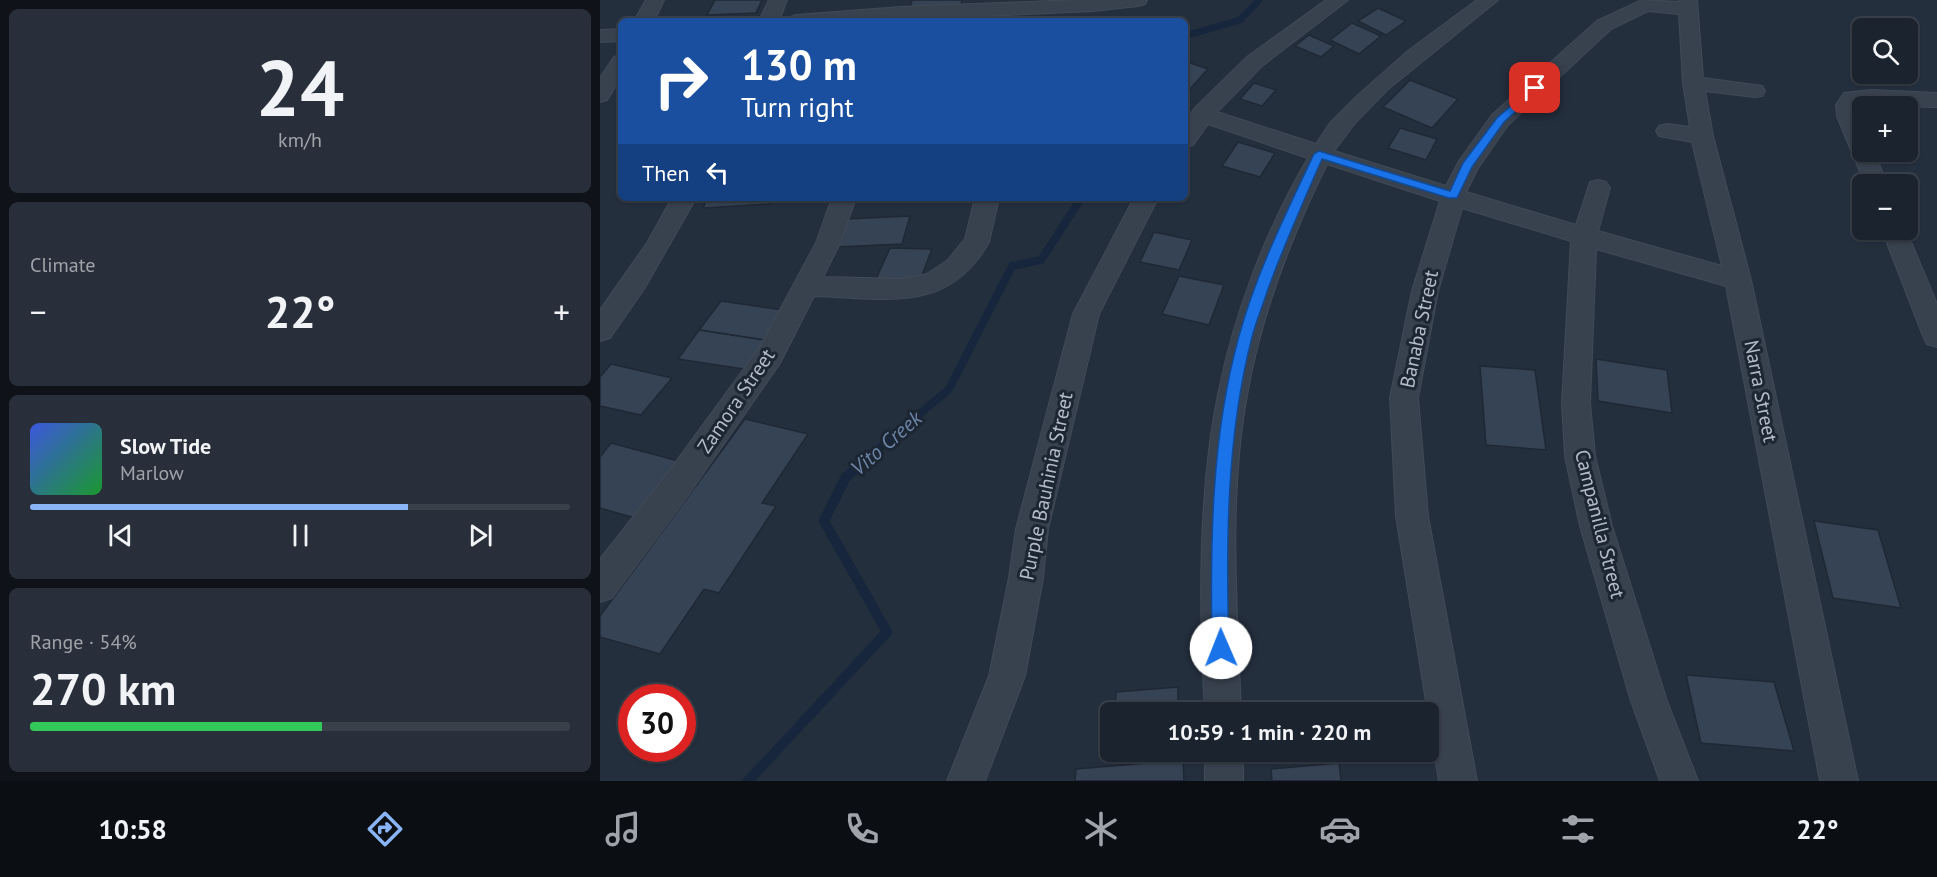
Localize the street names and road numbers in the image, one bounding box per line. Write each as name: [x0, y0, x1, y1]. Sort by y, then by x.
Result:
street label: Banaba Street: [1394, 268, 1444, 390]
street label: Narra Street: [1738, 338, 1784, 444]
street label: Zamora Street: [692, 344, 781, 458]
street label: Purple Bauhinia Street: [1013, 389, 1079, 582]
street label: Campanilla Street: [1569, 447, 1631, 601]

